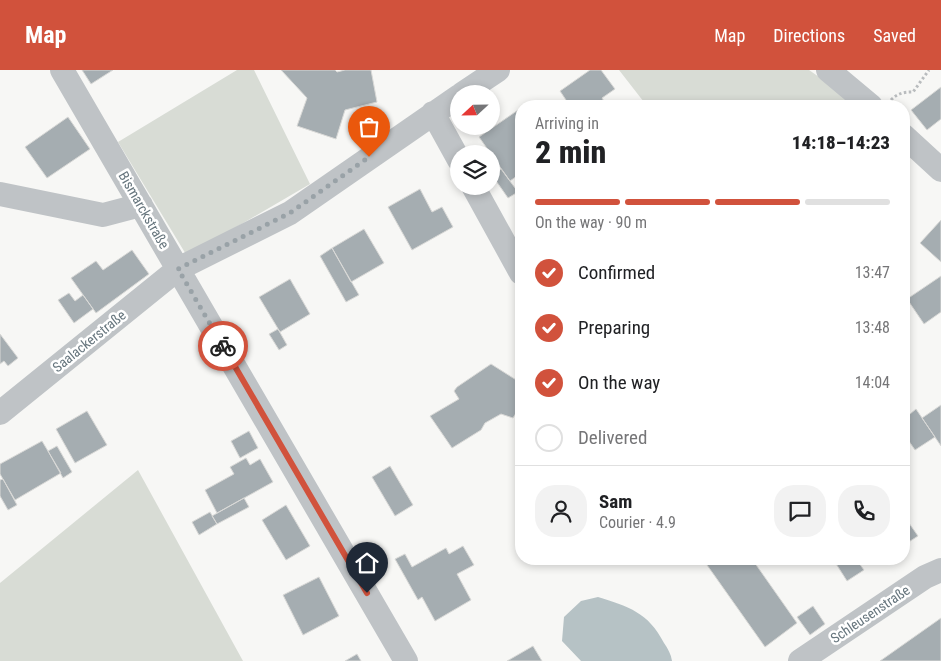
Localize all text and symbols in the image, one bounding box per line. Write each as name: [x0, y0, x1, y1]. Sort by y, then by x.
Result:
text: Map: [25, 21, 66, 49]
text: Map: [714, 25, 745, 46]
text: Directions: [773, 25, 845, 46]
text: Saved: [873, 25, 916, 46]
north arrow: [450, 85, 500, 135]
map controls: [450, 85, 500, 195]
pin: [348, 106, 390, 157]
icon: bag: [355, 113, 383, 141]
text: Arriving in: [535, 114, 599, 133]
text: 14:18–14:23: [792, 131, 890, 154]
text: 2 min: [535, 133, 606, 171]
button: layers: [450, 145, 500, 195]
street label: Bismarckstraße: [115, 169, 173, 252]
text: On the way · 90 m: [535, 213, 647, 232]
icon: check: [535, 259, 563, 287]
text: Confirmed: [578, 261, 655, 284]
text: 13:47: [855, 263, 890, 282]
street label: Saalackerstraße: [49, 306, 129, 375]
icon: check: [535, 314, 563, 342]
text: Preparing: [578, 316, 650, 339]
text: 13:48: [855, 318, 890, 337]
courier: [198, 321, 248, 371]
icon: bike: [209, 332, 237, 360]
icon: check: [535, 369, 563, 397]
text: On the way: [578, 371, 660, 394]
text: 14:04: [855, 373, 890, 392]
text: Delivered: [578, 426, 647, 449]
button: person: [535, 485, 587, 537]
button: chat: [774, 485, 826, 537]
button: phone: [838, 485, 890, 537]
text: Sam: [599, 490, 632, 513]
text: Courier · 4.9: [599, 513, 676, 532]
pin: [346, 542, 388, 593]
icon: home: [353, 549, 381, 577]
street label: Schleusenstraße: [827, 581, 913, 646]

